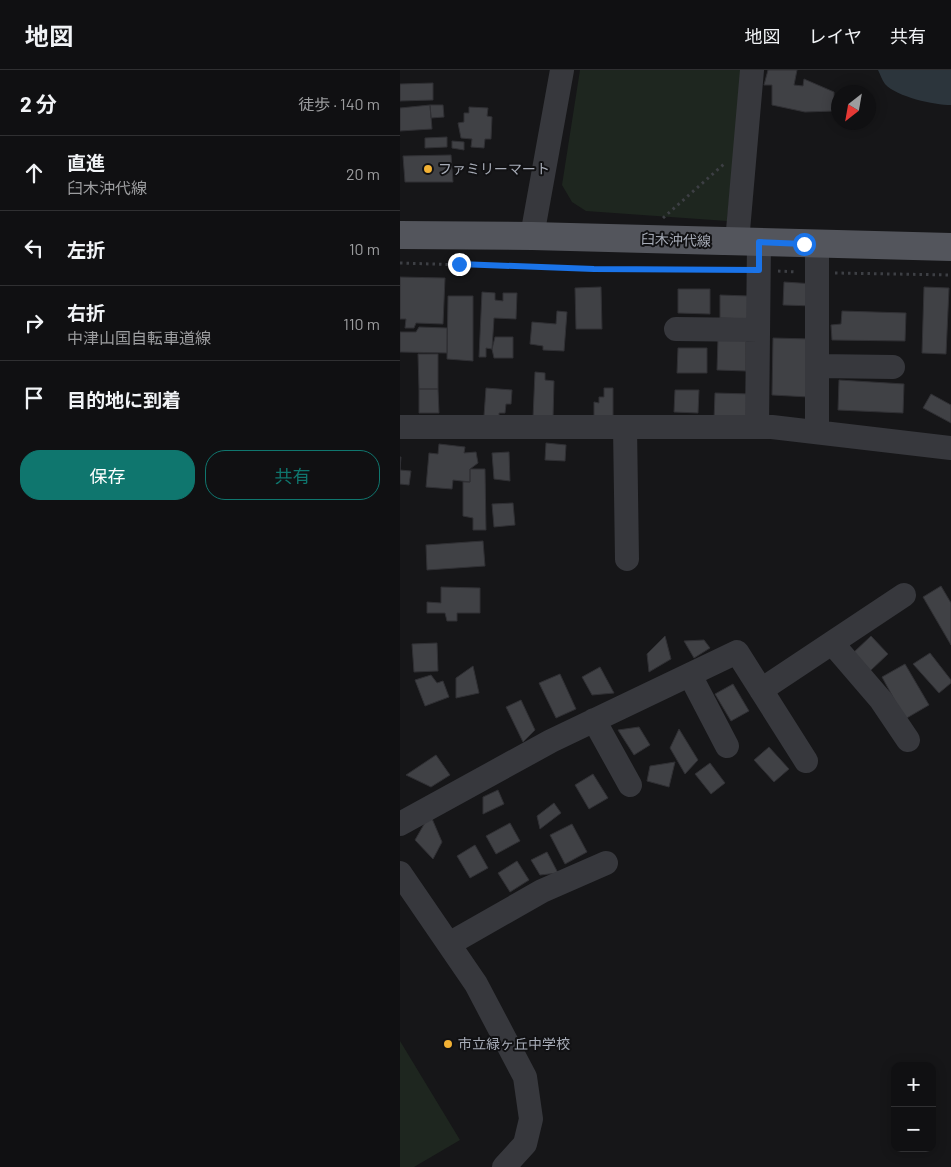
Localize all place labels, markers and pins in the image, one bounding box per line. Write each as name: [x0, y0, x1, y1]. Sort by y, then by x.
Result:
place label: ファミリーマート: [438, 160, 550, 177]
marker: ファミリーマート: [422, 163, 434, 175]
place label: 市立緑ヶ丘中学校: [458, 1035, 570, 1052]
marker: 市立緑ヶ丘中学校: [442, 1038, 454, 1050]

